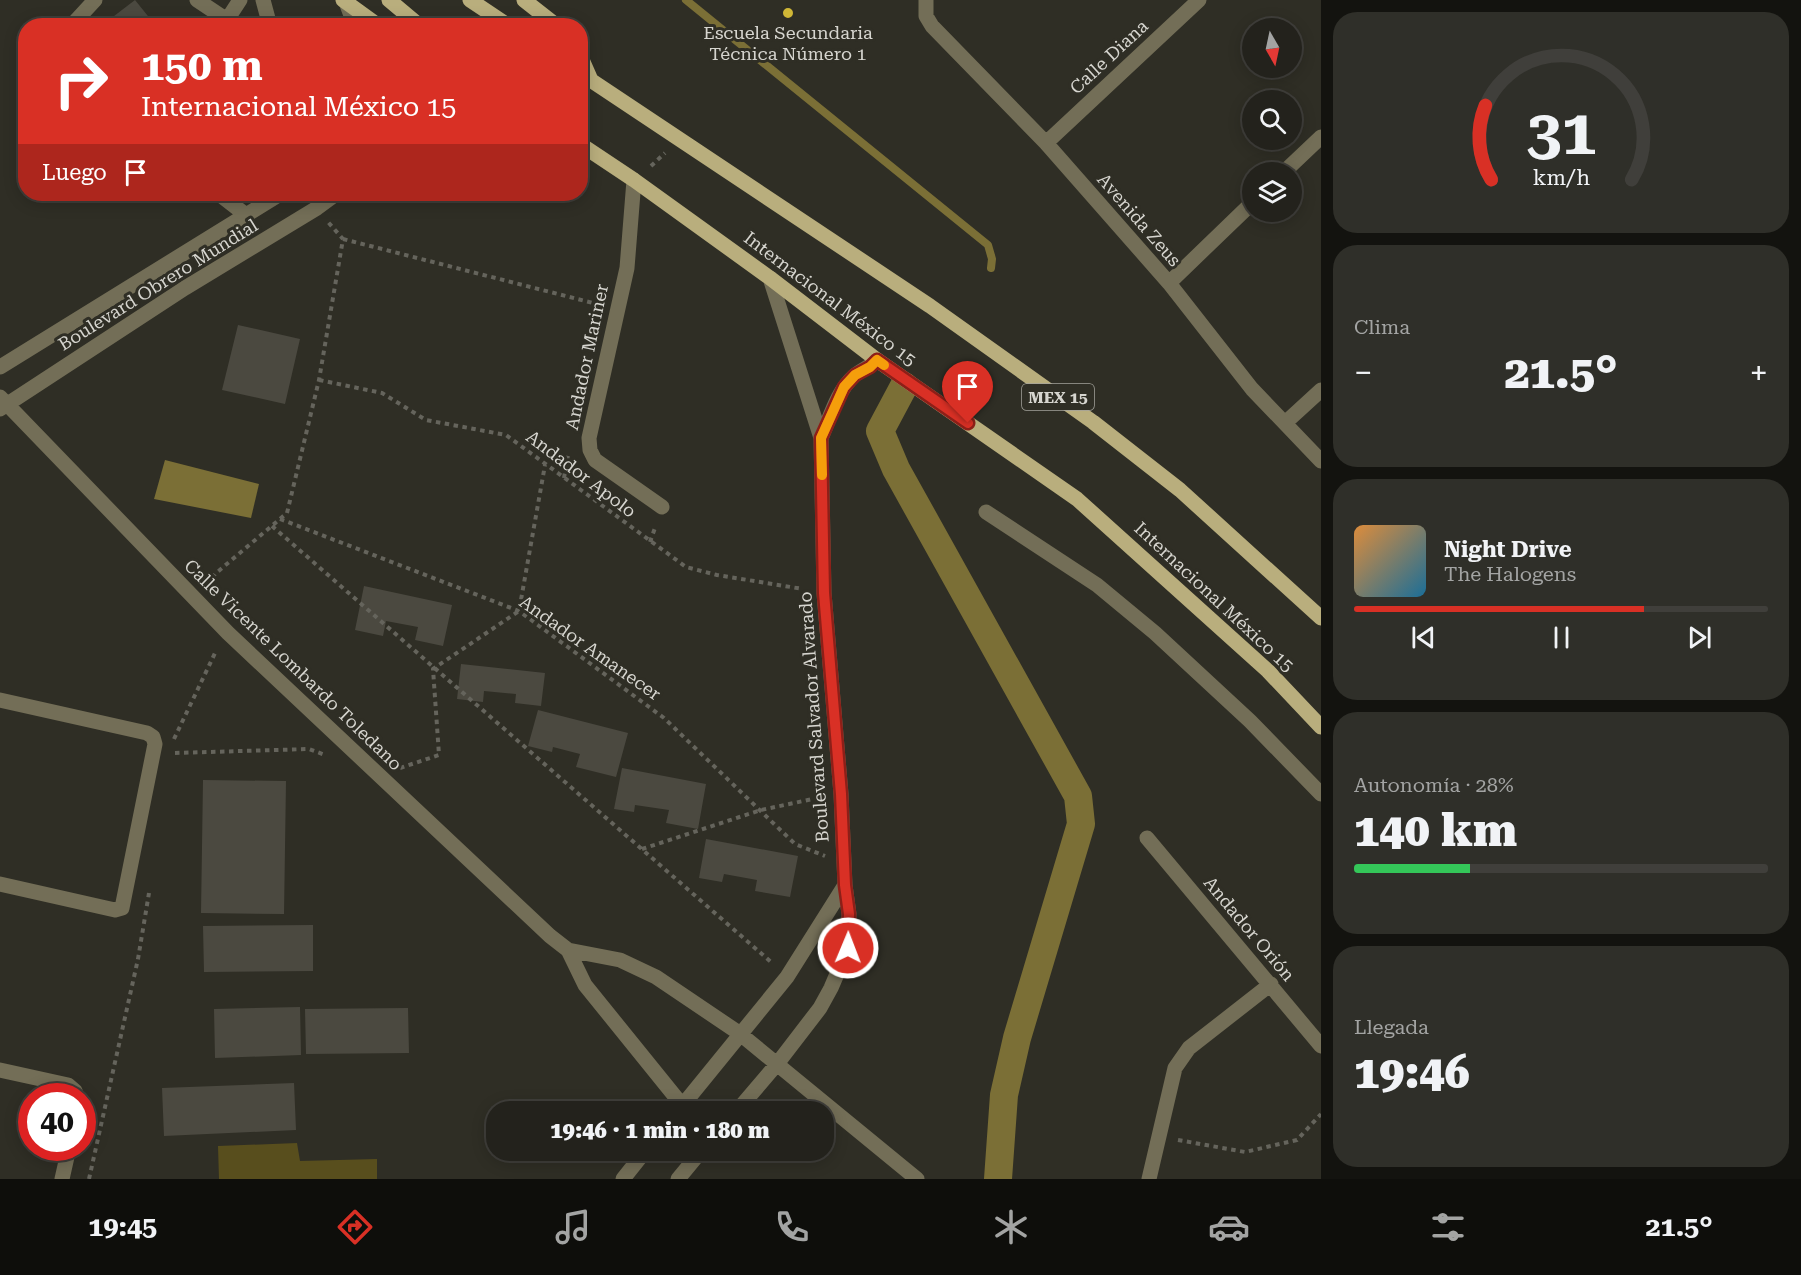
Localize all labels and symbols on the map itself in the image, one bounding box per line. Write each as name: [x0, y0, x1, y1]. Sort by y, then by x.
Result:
marker: Escuela Secundaria Técnica Número 1: [781, 6, 795, 20]
street label: Calle Diana: [1065, 15, 1152, 98]
north arrow: [1242, 18, 1302, 78]
place label: Escuela Secundaria Técnica Número 1: [703, 22, 873, 64]
street label: Avenida Zeus: [1093, 169, 1185, 270]
street label: Boulevard Obrero Mundial: [54, 214, 262, 355]
street label: Internacional México 15: [740, 227, 921, 370]
street label: Andador Mariner: [561, 282, 612, 432]
pin: [942, 361, 993, 423]
road number: MEX 15: [1022, 384, 1094, 410]
street label: Andador Apolo: [522, 426, 640, 522]
street label: Internacional México 15: [1130, 517, 1298, 676]
street label: Calle Vicente Lombardo Toledano: [180, 555, 407, 774]
street label: Andador Amanecer: [516, 591, 665, 704]
street label: Boulevard Salvador Alvarado: [794, 591, 833, 843]
street label: Andador Orión: [1200, 872, 1299, 985]
position arrow: [816, 916, 880, 980]
speed limit sign: 40: [18, 1083, 96, 1161]

